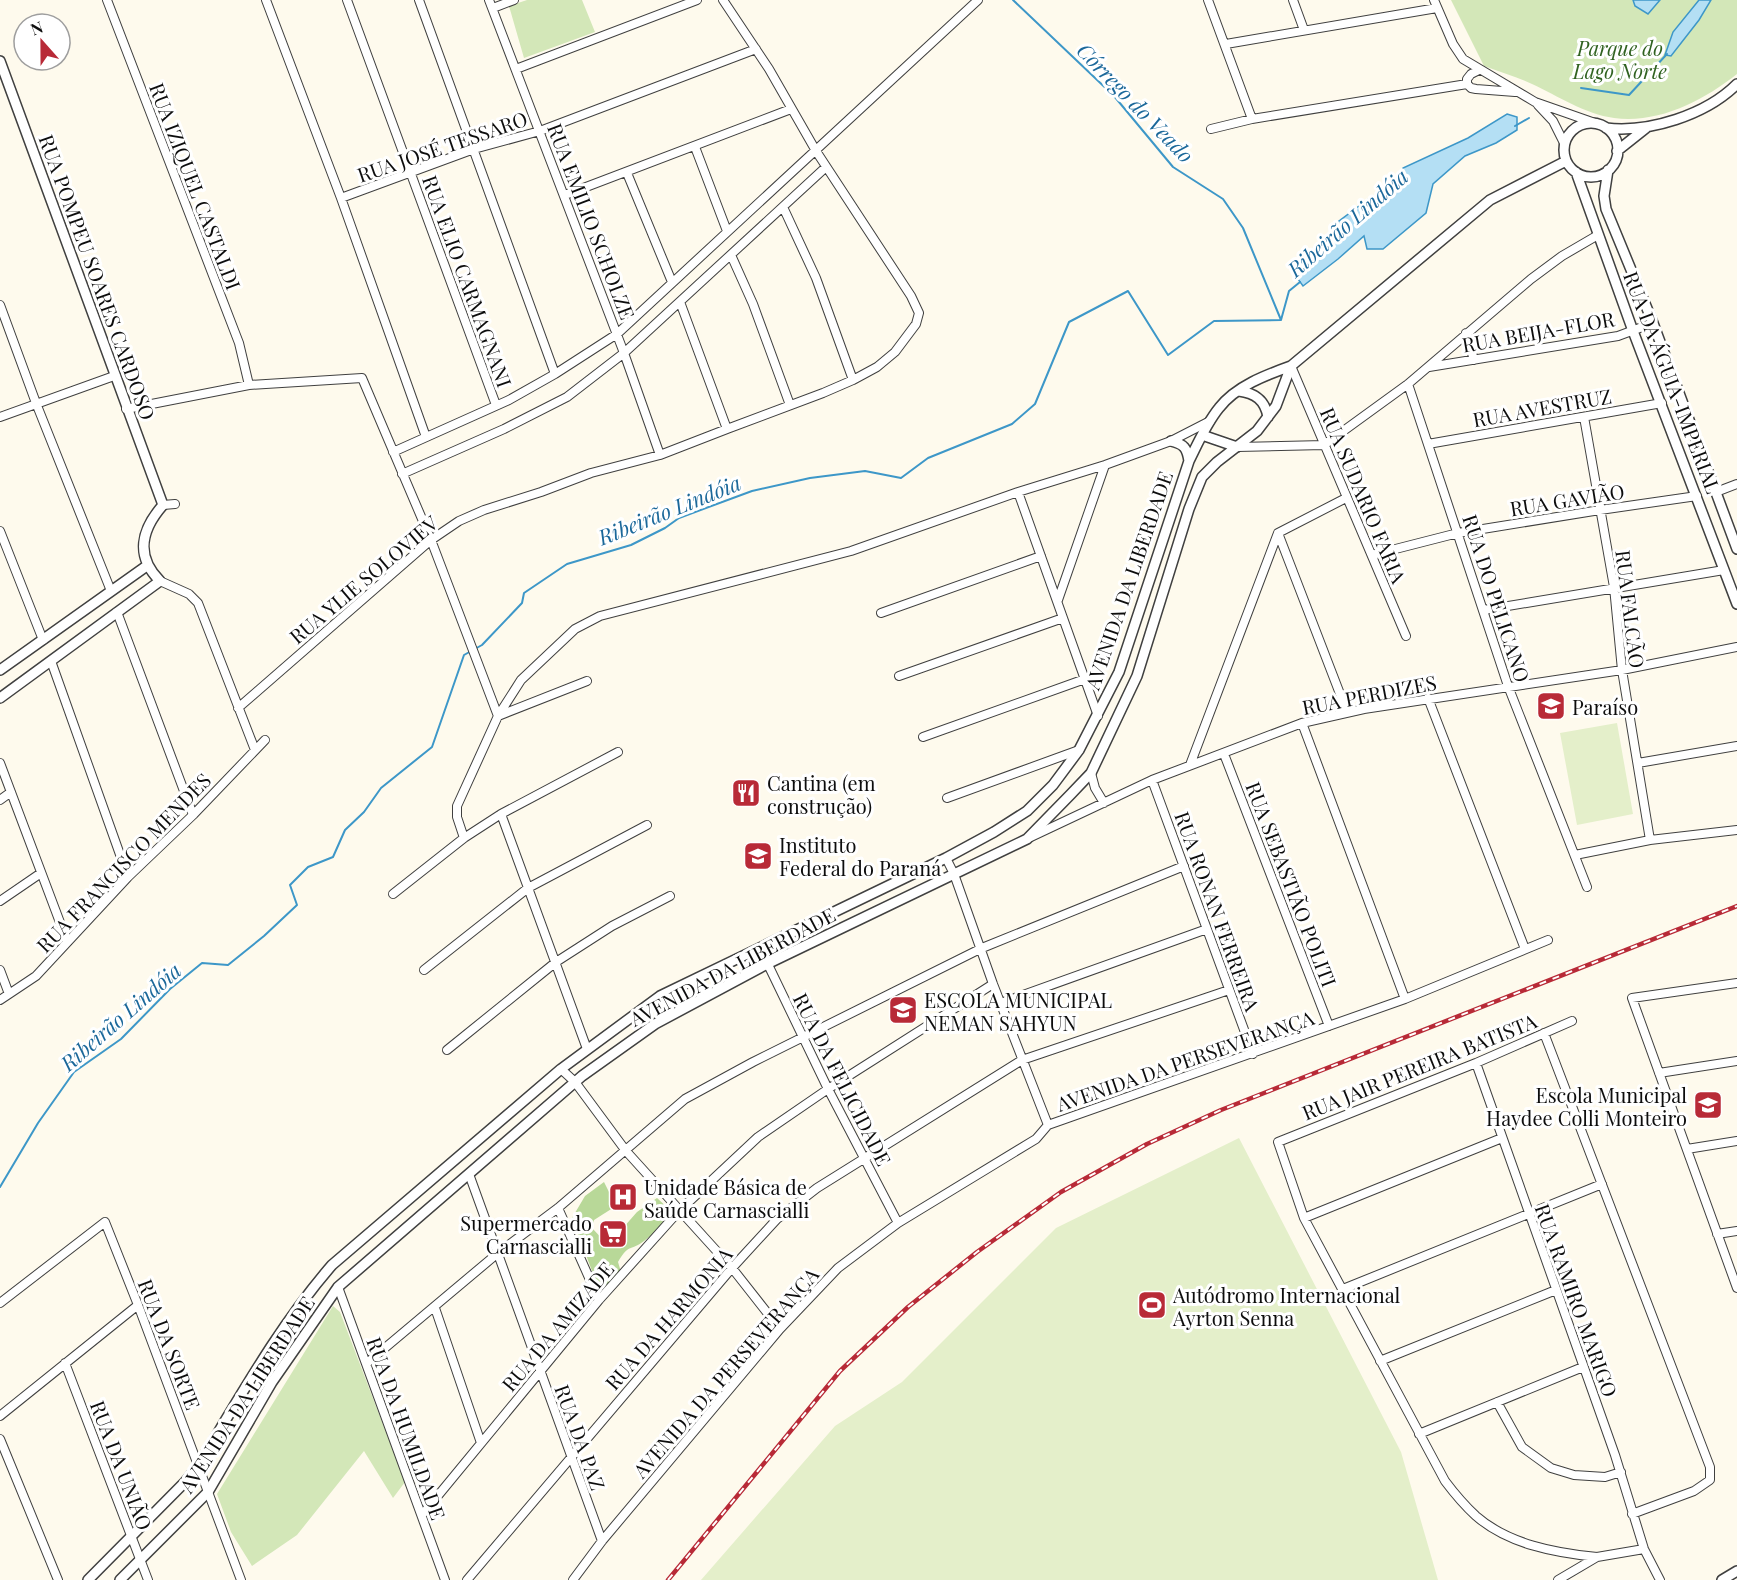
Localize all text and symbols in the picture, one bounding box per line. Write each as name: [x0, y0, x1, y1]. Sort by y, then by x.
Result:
north arrow: [12, 12, 72, 72]
text: N: [27, 15, 46, 39]
park label: Parque do Lago Norte: [1572, 34, 1667, 84]
water label: Córrego do Veado: [1072, 36, 1200, 168]
street label: RUA IZIQUEL CASTALDI: [144, 79, 248, 293]
street label: RUA JOSÉ TESSARO: [353, 104, 531, 188]
street label: RUA EMILIO SCHOLZE: [542, 119, 642, 323]
street label: RUA POMPEU SOARES CARDOSO: [34, 130, 162, 424]
water label: Ribeirão Lindóia: [1280, 162, 1413, 283]
street label: RUA ELIO CARMAGNANI: [417, 171, 519, 391]
street label: RUA DA ÁGUIA-IMPERIAL: [1618, 267, 1728, 497]
street label: RUA BEIJA-FLOR: [1460, 304, 1617, 358]
street label: RUA AVESTRUZ: [1470, 381, 1614, 433]
street label: RUA SUDARIO FARIA: [1315, 403, 1413, 587]
street label: AVENIDA DA LIBERDADE: [1078, 467, 1178, 694]
water label: Ribeirão Lindóia: [593, 468, 745, 551]
street label: RUA GAVIÃO: [1508, 477, 1626, 521]
street label: RUA YLIE SOLOVIEV: [283, 509, 443, 649]
street label: RUA DO PELICANO: [1457, 511, 1537, 685]
street label: RUA FALCÃO: [1610, 548, 1652, 670]
street label: RUA PERDIZES: [1300, 668, 1438, 720]
school or university icon: Paraíso: [1535, 690, 1567, 722]
place label: Paraíso: [1572, 693, 1638, 720]
street label: RUA FRANCISCO MENDES: [30, 766, 216, 958]
place label: Cantina (em construção): [767, 769, 876, 819]
restaurant icon: Cantina (em construção): [730, 777, 762, 809]
street label: RUA SEBASTIÃO POLITI: [1240, 778, 1344, 990]
street label: RUA RONAN FERREIRA: [1169, 808, 1267, 1015]
place label: Instituto Federal do Paraná: [779, 831, 941, 881]
school or university icon: Instituto Federal do Paraná: [742, 840, 774, 872]
street label: AVENIDA DA LIBERDADE: [624, 900, 840, 1032]
water label: Ribeirão Lindóia: [53, 956, 186, 1077]
place label: ESCOLA MUNICIPAL NEMAN SAHYUN: [924, 986, 1112, 1036]
street label: RUA DA FELICIDADE: [788, 988, 898, 1170]
school or university icon: ESCOLA MUNICIPAL NEMAN SAHYUN: [887, 994, 919, 1026]
street label: AVENIDA DA PERSEVERANÇA: [1052, 1003, 1318, 1117]
street label: RUA JAIR PEREIRA BATISTA: [1298, 1006, 1541, 1126]
place label: Escola Municipal Haydee Colli Monteiro: [1486, 1081, 1687, 1131]
school or university icon: Escola Municipal Haydee Colli Monteiro: [1692, 1089, 1724, 1121]
place label: Unidade Básica de Saúde Carnascialli: [644, 1173, 810, 1223]
hospital icon: Unidade Básica de Saúde Carnascialli: [607, 1181, 639, 1213]
street label: RUA RAMIRO MARIGO: [1529, 1200, 1625, 1400]
place label: Supermercado Carnascialli: [460, 1209, 592, 1259]
supermarket icon: Supermercado Carnascialli: [597, 1218, 629, 1250]
street label: RUA DA HARMONIA: [598, 1241, 738, 1395]
street label: RUA DA AMIZADE: [495, 1256, 619, 1396]
street label: AVENIDA DA PERSEVERANÇA: [625, 1261, 824, 1484]
street label: RUA DA SORTE: [133, 1275, 207, 1413]
place label: Autódromo Internacional Ayrton Senna: [1172, 1281, 1401, 1331]
sports icon: Autódromo Internacional Ayrton Senna: [1136, 1289, 1168, 1321]
street label: AVENIDA DA LIBERDADE: [172, 1291, 320, 1498]
street label: RUA DA HUMILDADE: [361, 1333, 453, 1523]
street label: RUA DA PAZ: [549, 1380, 613, 1494]
street label: RUA DA UNIÃO: [85, 1396, 159, 1534]

